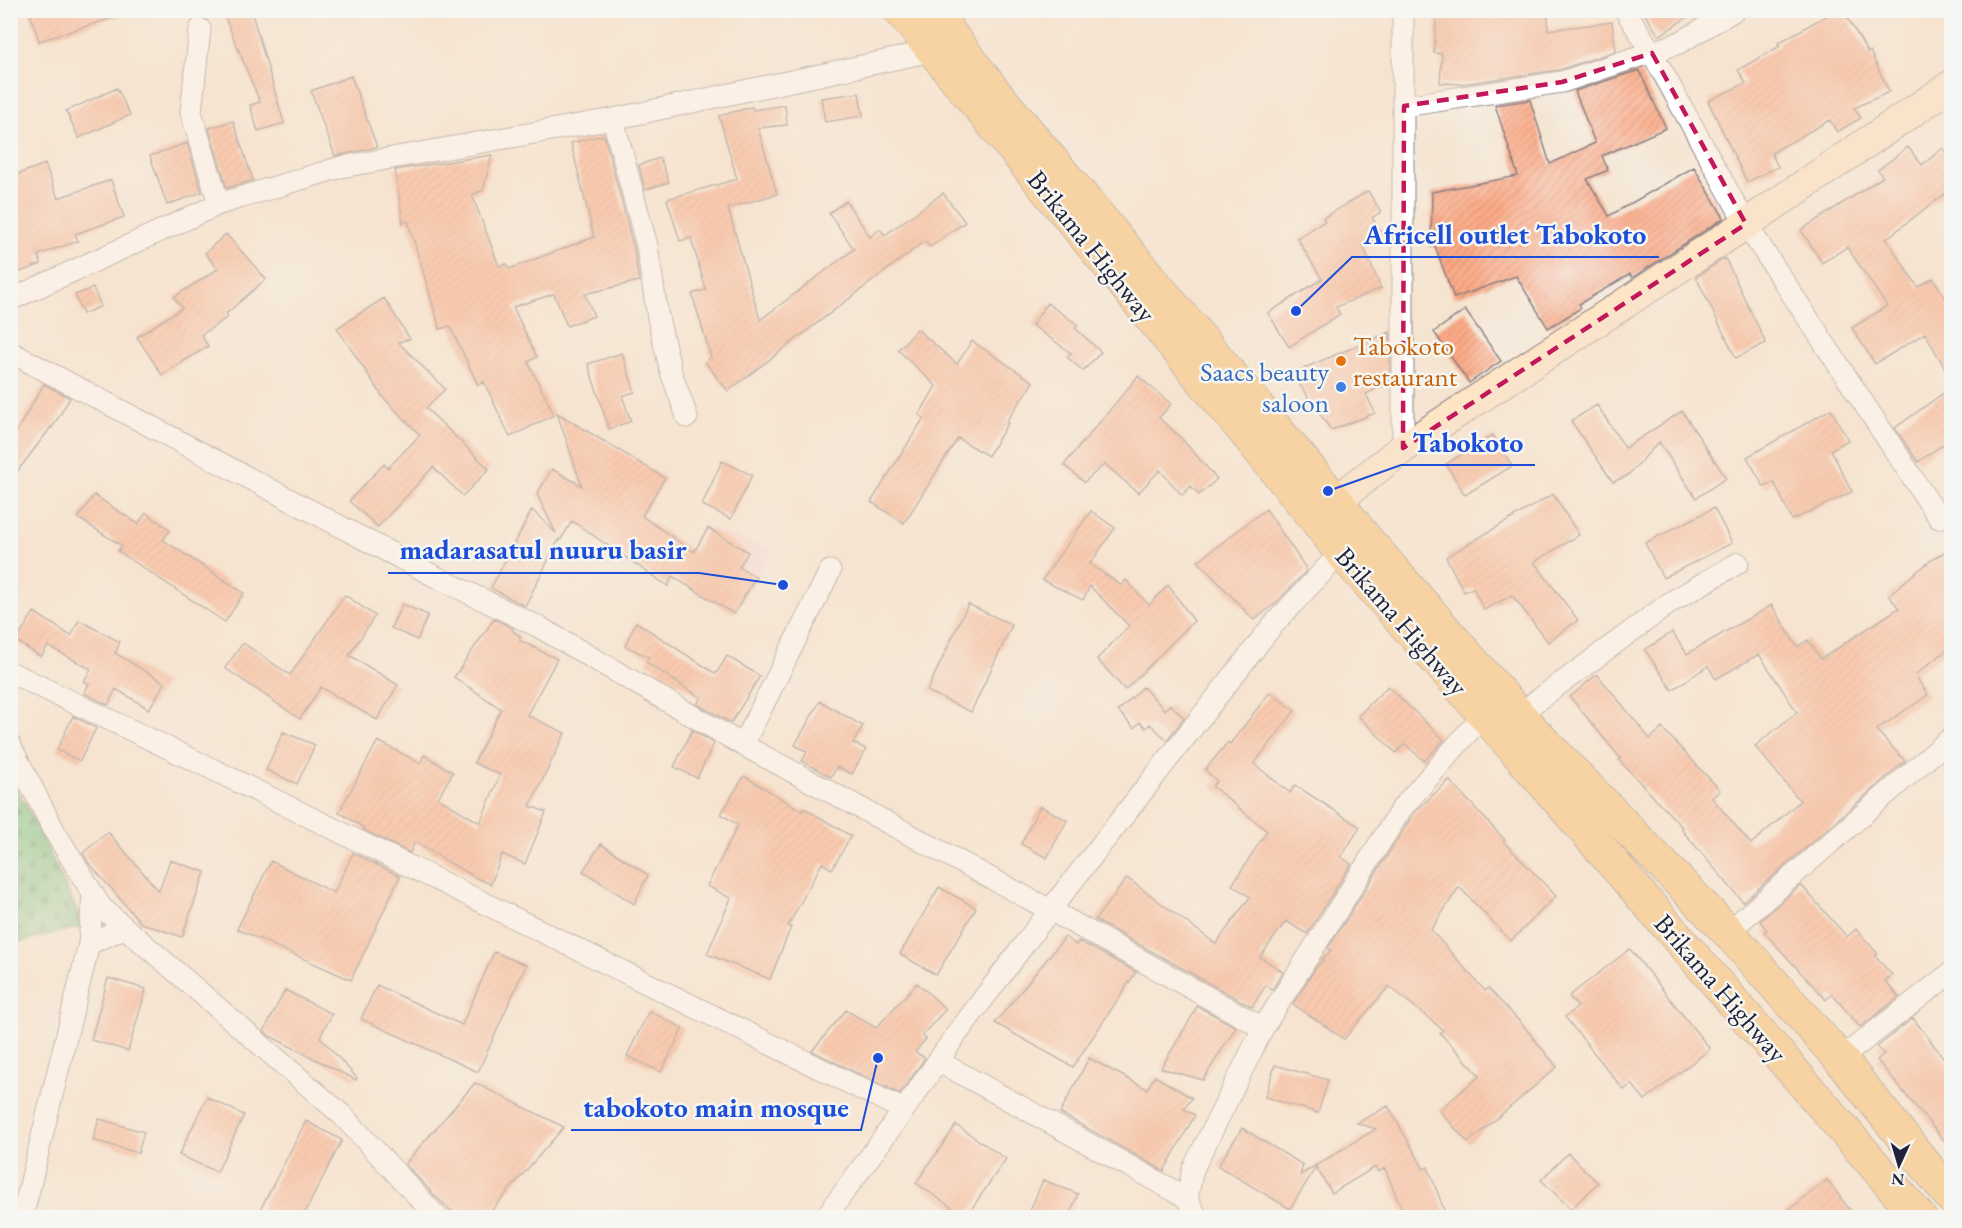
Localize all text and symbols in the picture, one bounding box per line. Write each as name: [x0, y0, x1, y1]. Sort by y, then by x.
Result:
street label: Brikama Highway: [1020, 163, 1164, 329]
callout: Africell outlet Tabokoto: [1352, 211, 1659, 257]
text: Africell outlet Tabokoto: [1363, 216, 1646, 252]
place label: Tabokoto restaurant: [1353, 328, 1458, 394]
place label: Saacs beauty saloon: [1200, 354, 1329, 420]
marker: Tabokoto restaurant: [1334, 354, 1348, 368]
marker: Saacs beauty saloon: [1334, 380, 1348, 394]
callout: Tabokoto: [1401, 419, 1535, 465]
text: Tabokoto: [1413, 424, 1523, 460]
callout: madarasatul nuuru basir: [388, 527, 699, 573]
text: madarasatul nuuru basir: [400, 531, 687, 567]
street label: Brikama Highway: [1328, 539, 1476, 703]
street label: Brikama Highway: [1647, 906, 1795, 1070]
callout: tabokoto main mosque: [571, 1084, 861, 1130]
text: tabokoto main mosque: [583, 1089, 849, 1125]
north arrow: [1869, 1135, 1929, 1195]
text: N: [1891, 1169, 1905, 1190]

